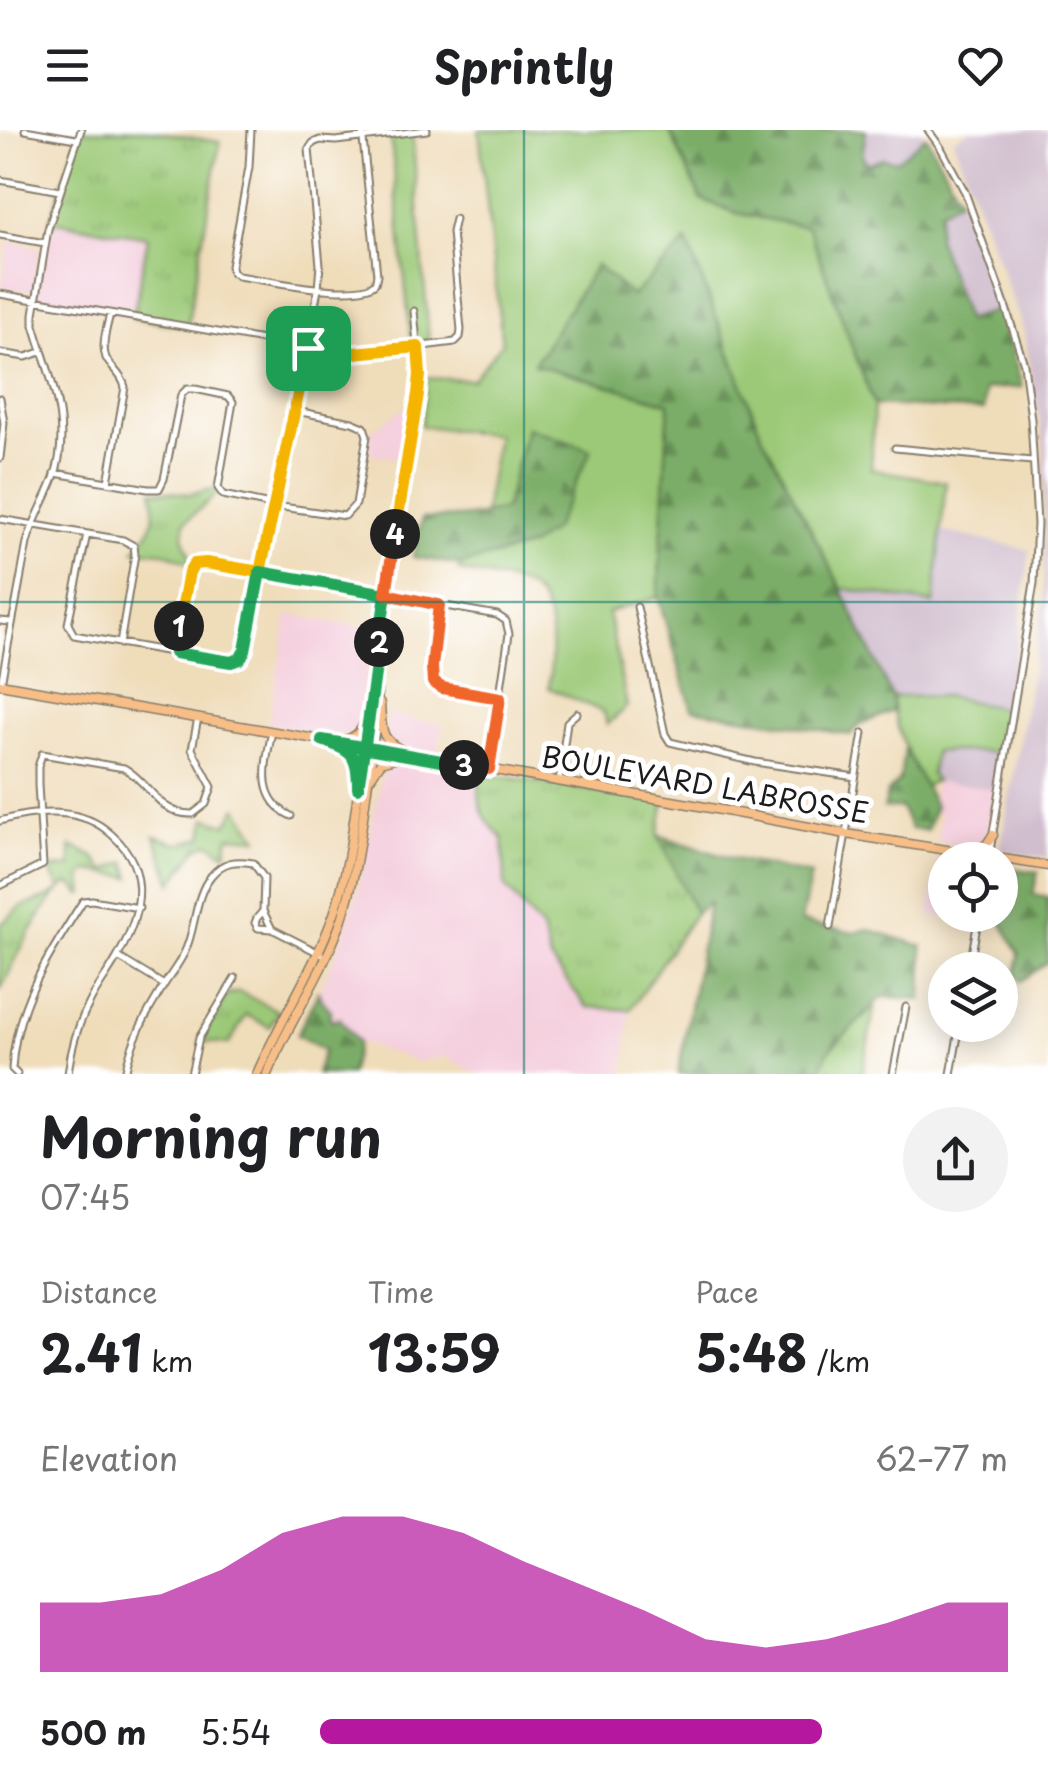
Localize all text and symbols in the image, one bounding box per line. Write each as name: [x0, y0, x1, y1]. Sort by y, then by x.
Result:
text: Sprintly: [434, 31, 614, 99]
icon: menu: [40, 38, 95, 93]
icon: heart: [953, 38, 1008, 93]
pin: [266, 306, 351, 391]
icon: arrive: [281, 321, 336, 376]
pin: 4: [370, 509, 420, 559]
text: 4: [385, 512, 405, 555]
pin: 1: [154, 601, 204, 651]
text: 1: [172, 604, 186, 647]
pin: 2: [354, 617, 404, 667]
text: 2: [369, 620, 389, 663]
street label: BOULEVARD LABROSSE: [538, 734, 872, 833]
pin: 3: [439, 740, 489, 790]
text: 3: [455, 743, 473, 786]
map controls: [928, 842, 1018, 1042]
button: locate: [928, 842, 1018, 932]
button: layers: [928, 952, 1018, 1042]
text: Morning run: [40, 1094, 382, 1177]
button: share: [903, 1107, 1008, 1212]
text: 07:45: [40, 1173, 130, 1221]
text: Distance: [40, 1270, 158, 1313]
text: Time: [368, 1270, 434, 1313]
text: Pace: [695, 1270, 759, 1313]
text: 2.41: [40, 1313, 142, 1389]
text: 13:59: [368, 1313, 500, 1389]
text: 5:48: [695, 1313, 808, 1389]
text: km: [142, 1339, 193, 1382]
text: /km: [808, 1339, 870, 1382]
text: Elevation: [40, 1434, 178, 1482]
text: 62–77 m: [875, 1434, 1008, 1482]
text: 500 m: [40, 1708, 146, 1756]
text: 5:54: [200, 1708, 271, 1756]

